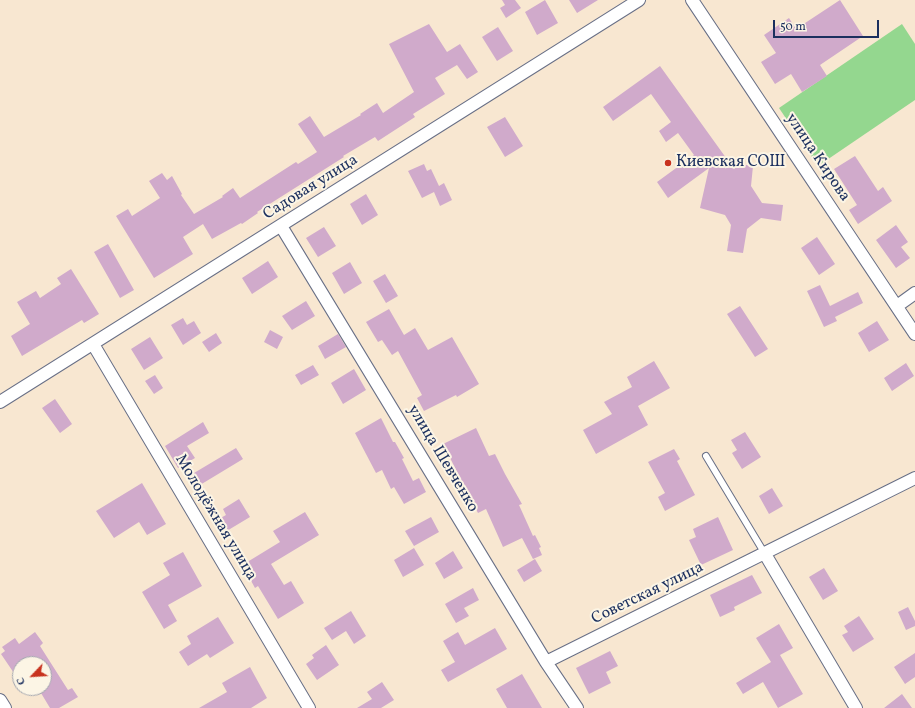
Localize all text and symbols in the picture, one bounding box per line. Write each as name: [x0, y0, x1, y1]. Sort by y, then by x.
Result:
scale bar: [775, 12, 881, 38]
text: 50 m: [780, 19, 806, 35]
street label: улица Кирова: [780, 110, 854, 206]
street label: Садовая улица: [260, 151, 362, 225]
place label: Киевская СОШ: [676, 153, 785, 173]
marker: Киевская СОШ: [663, 158, 673, 168]
street label: улица Шевченко: [402, 402, 482, 516]
street label: Молодёжная улица: [170, 452, 260, 584]
street label: Советская улица: [589, 559, 707, 629]
north arrow: [12, 656, 52, 696]
text: С: [13, 674, 30, 687]

